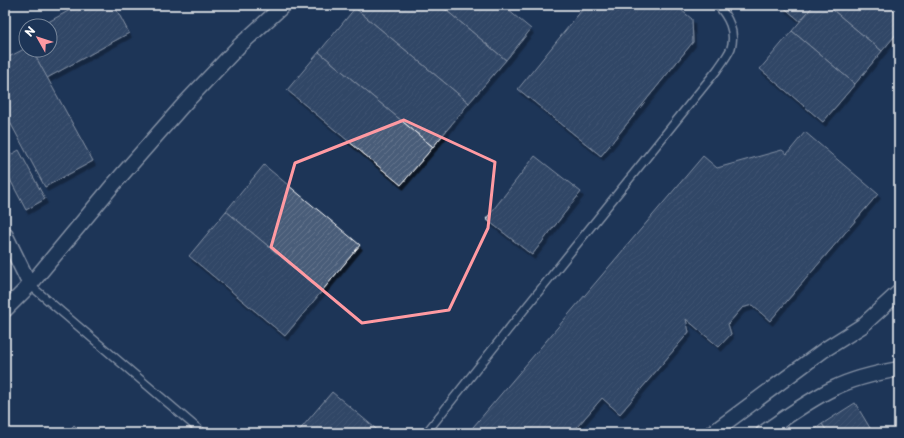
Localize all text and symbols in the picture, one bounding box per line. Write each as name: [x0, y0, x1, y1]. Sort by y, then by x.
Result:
north arrow: [18, 18, 58, 58]
text: N: [20, 22, 39, 40]

